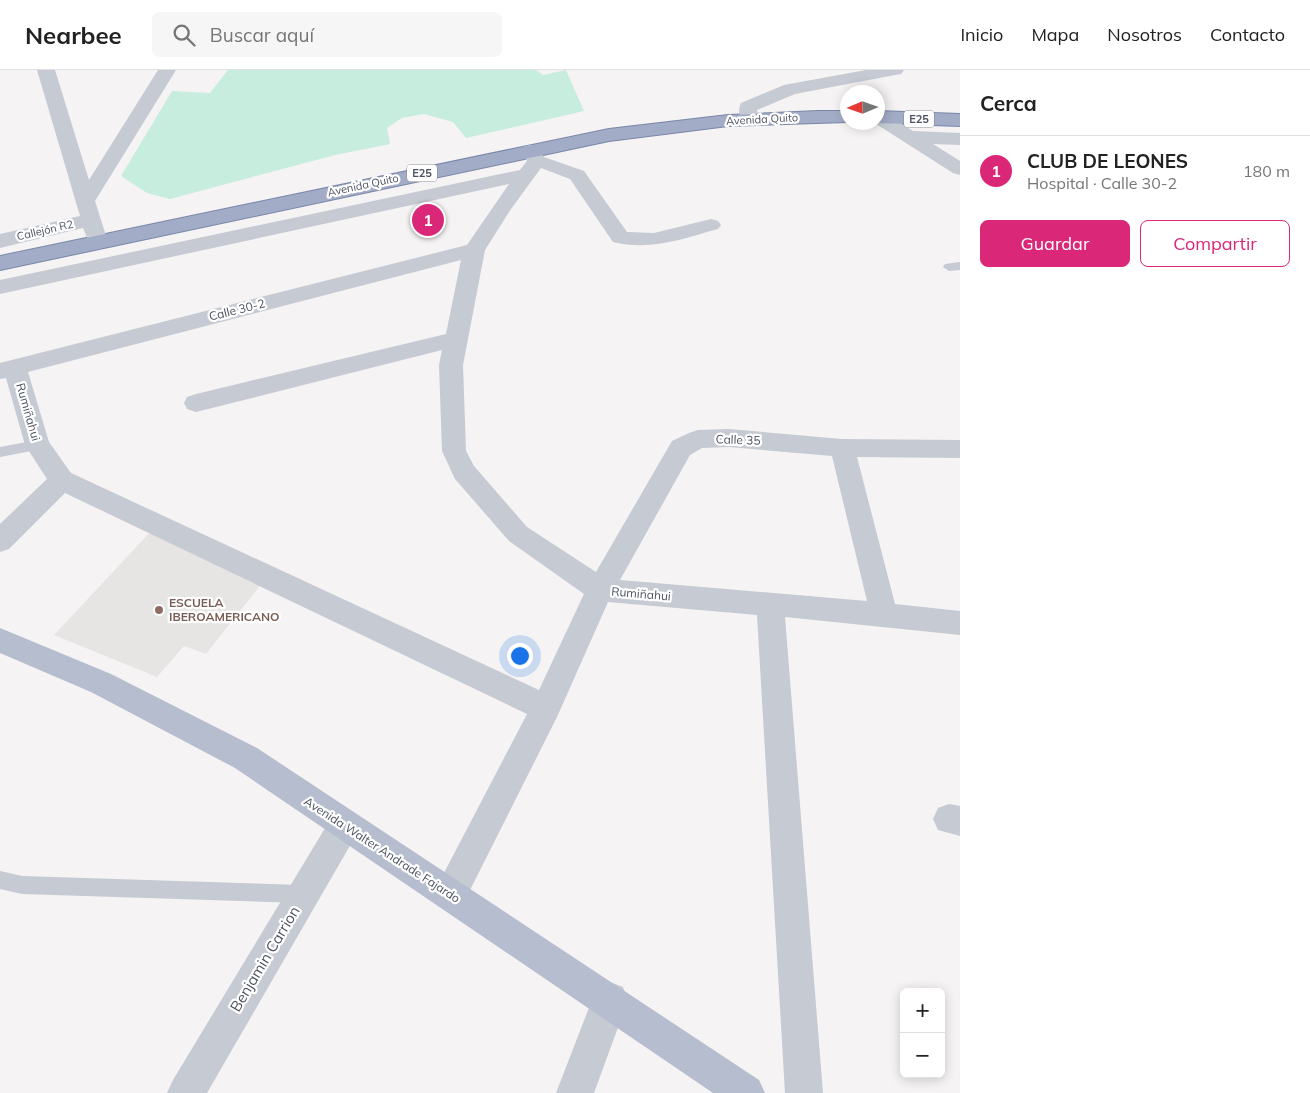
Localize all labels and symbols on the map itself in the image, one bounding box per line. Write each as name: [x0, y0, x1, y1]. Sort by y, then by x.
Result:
north arrow: [840, 85, 885, 130]
street label: Avenida Quito: [726, 110, 798, 128]
road number: E25: [904, 111, 934, 128]
road number: E25: [407, 165, 437, 182]
street label: Avenida Quito: [326, 171, 400, 199]
pin: 1: [412, 201, 444, 239]
street label: Callejón R2: [15, 217, 75, 243]
street label: Calle 30-2: [207, 295, 267, 324]
street label: Rumiñahui: [13, 381, 44, 443]
street label: Calle 35: [715, 431, 761, 448]
street label: Rumiñahui: [611, 583, 672, 604]
place label: ESCUELA IBEROAMERICANO: [169, 595, 279, 624]
marker: ESCUELA IBEROAMERICANO: [153, 604, 165, 616]
your location: [507, 643, 533, 669]
street label: Avenida Walter Andrade Fajardo: [301, 793, 463, 906]
street label: Benjamin Carrion: [226, 902, 304, 1015]

